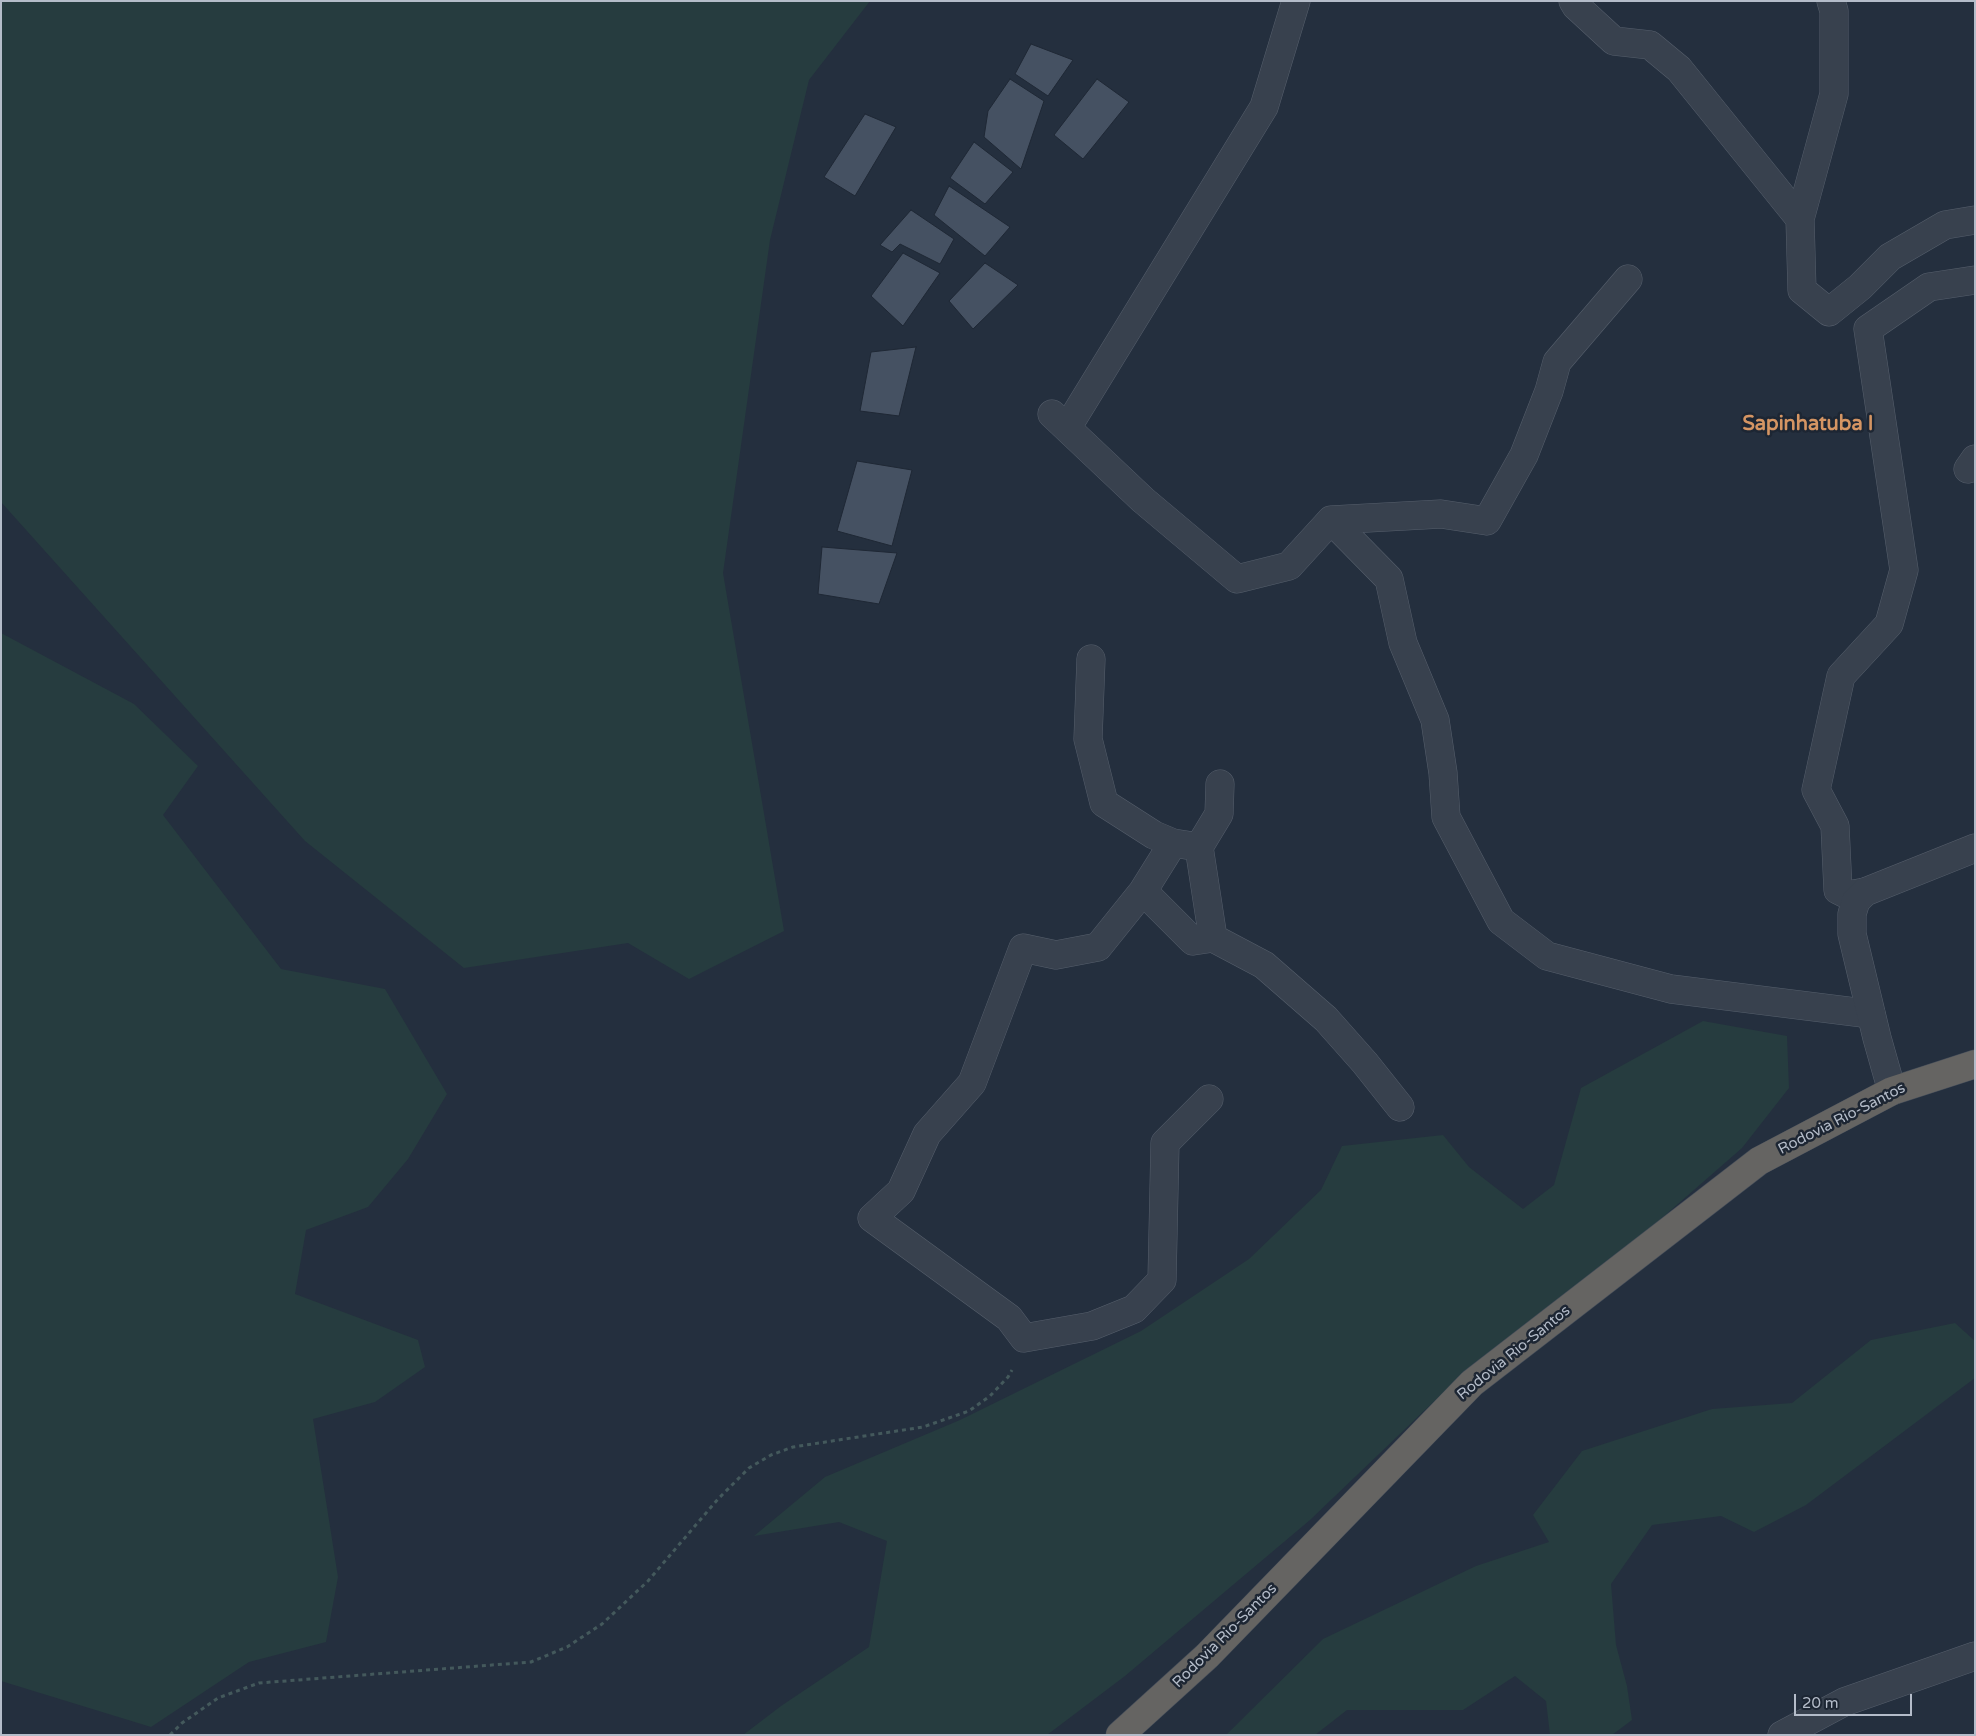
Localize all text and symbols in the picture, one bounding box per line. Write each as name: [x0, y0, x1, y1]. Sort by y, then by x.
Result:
district label: Sapinhatuba I: [1742, 413, 1874, 437]
street label: Rodovia Rio-Santos: [1775, 1079, 1909, 1159]
street label: Rodovia Rio-Santos: [1454, 1302, 1574, 1404]
street label: Rodovia Rio-Santos: [1169, 1580, 1281, 1692]
scale bar: [1796, 1684, 1914, 1716]
text: 20 m: [1802, 1694, 1839, 1712]

